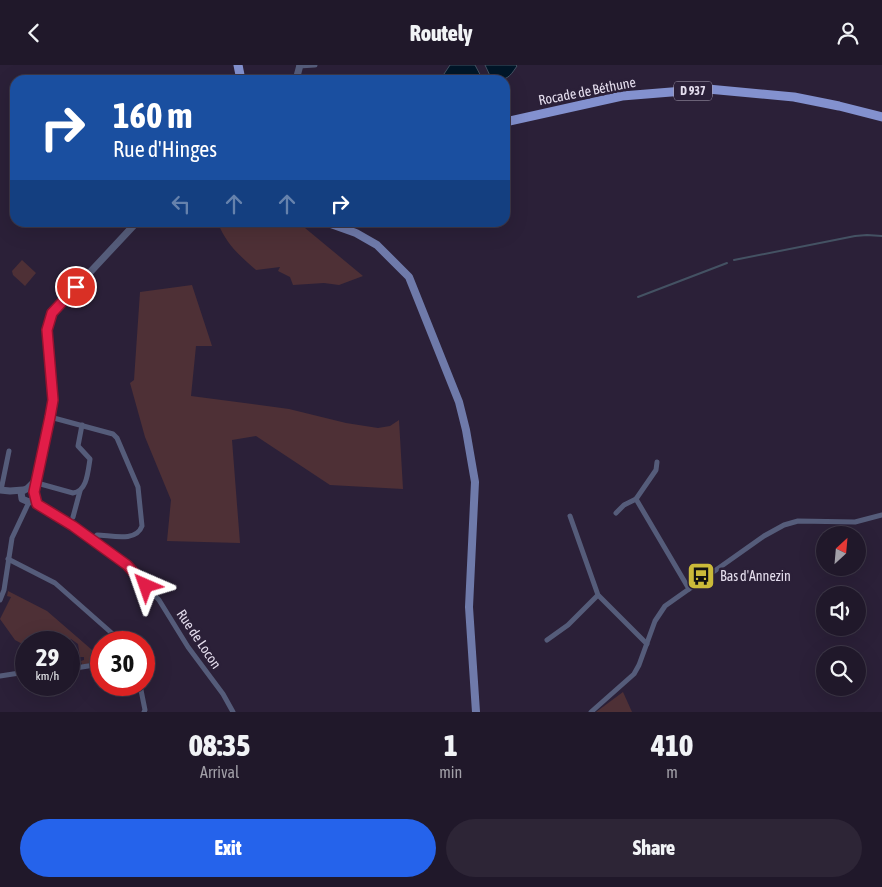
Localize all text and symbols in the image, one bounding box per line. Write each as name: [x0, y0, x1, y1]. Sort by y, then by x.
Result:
icon: back: [20, 19, 48, 47]
icon: person: [834, 19, 862, 47]
text: Routely: [410, 20, 472, 46]
street label: Rocade de Béthune: [537, 74, 637, 108]
road number: D 937: [674, 81, 712, 101]
icon: right: [30, 95, 95, 160]
text: 160 m: [113, 95, 192, 135]
text: Rue d'Hinges: [113, 136, 217, 162]
icon: left: [167, 190, 195, 218]
icon: ahead: [220, 190, 248, 218]
icon: ahead: [273, 190, 301, 218]
icon: right: [326, 190, 354, 218]
pin: [55, 266, 97, 308]
icon: arrive: [62, 273, 90, 301]
north arrow: [816, 526, 866, 576]
map controls: [816, 526, 866, 696]
position arrow: [119, 559, 171, 611]
bus stop icon: Bas d'Annezin: [686, 561, 716, 591]
place label: Bas d'Annezin: [720, 568, 791, 584]
button: sound: [816, 586, 866, 636]
street label: Rue de Locon: [173, 607, 225, 671]
speed limit sign: 30: [90, 631, 155, 696]
text: 29: [36, 643, 59, 671]
button: search: [816, 646, 866, 696]
text: km/h: [36, 669, 59, 683]
text: 08:35: [189, 728, 250, 762]
text: 1: [444, 728, 458, 762]
text: 410: [651, 728, 693, 762]
text: Arrival: [200, 763, 239, 781]
text: min: [439, 763, 462, 781]
text: m: [666, 763, 678, 781]
button: Exit: [20, 819, 436, 877]
button: Share: [446, 819, 862, 877]

